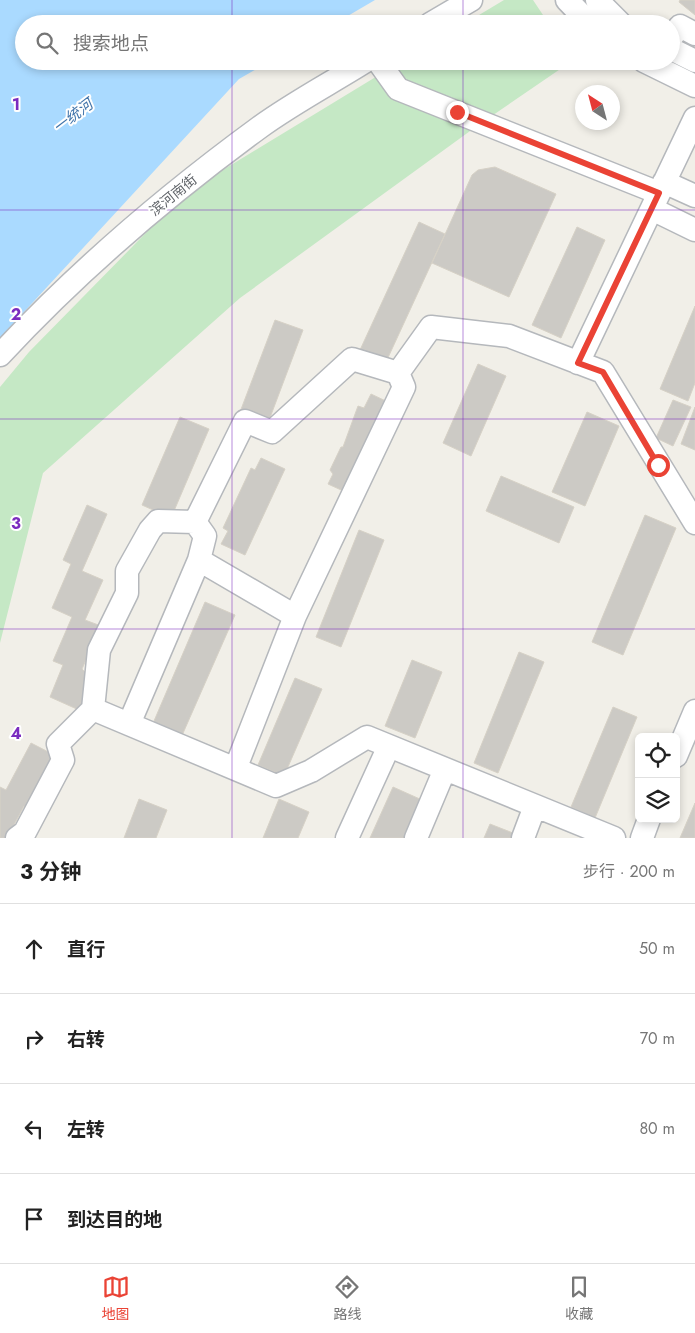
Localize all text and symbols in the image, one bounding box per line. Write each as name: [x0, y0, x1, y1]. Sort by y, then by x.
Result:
search box: [15, 15, 680, 70]
icon: search: [33, 29, 61, 57]
text: 搜索地点: [73, 30, 149, 57]
north arrow: [575, 85, 620, 130]
water label: 一统河: [48, 92, 100, 138]
text: 1: [12, 93, 20, 116]
route end: [446, 101, 469, 124]
street label: 滨河南街: [145, 170, 201, 220]
text: 2: [11, 303, 21, 326]
route start: [647, 454, 670, 477]
text: 3: [11, 512, 21, 535]
text: 4: [10, 722, 22, 745]
map controls: [635, 733, 680, 823]
button: locate: [635, 733, 680, 778]
button: layers: [635, 778, 680, 823]
text: 3 分钟: [20, 857, 81, 887]
text: 步行 · 200 m: [583, 860, 675, 883]
icon: ahead: [20, 935, 48, 963]
text: 直行: [67, 936, 105, 963]
text: 50 m: [639, 937, 675, 960]
icon: right: [20, 1025, 48, 1053]
text: 右转: [67, 1026, 105, 1053]
text: 70 m: [640, 1027, 675, 1050]
icon: left: [20, 1115, 48, 1143]
text: 左转: [67, 1116, 105, 1143]
text: 80 m: [639, 1117, 675, 1140]
icon: arrive: [20, 1205, 48, 1233]
text: 到达目的地: [67, 1206, 162, 1233]
tab: 地图: [102, 1273, 130, 1324]
tab: 路线: [333, 1273, 361, 1324]
tab: 收藏: [565, 1273, 593, 1324]

